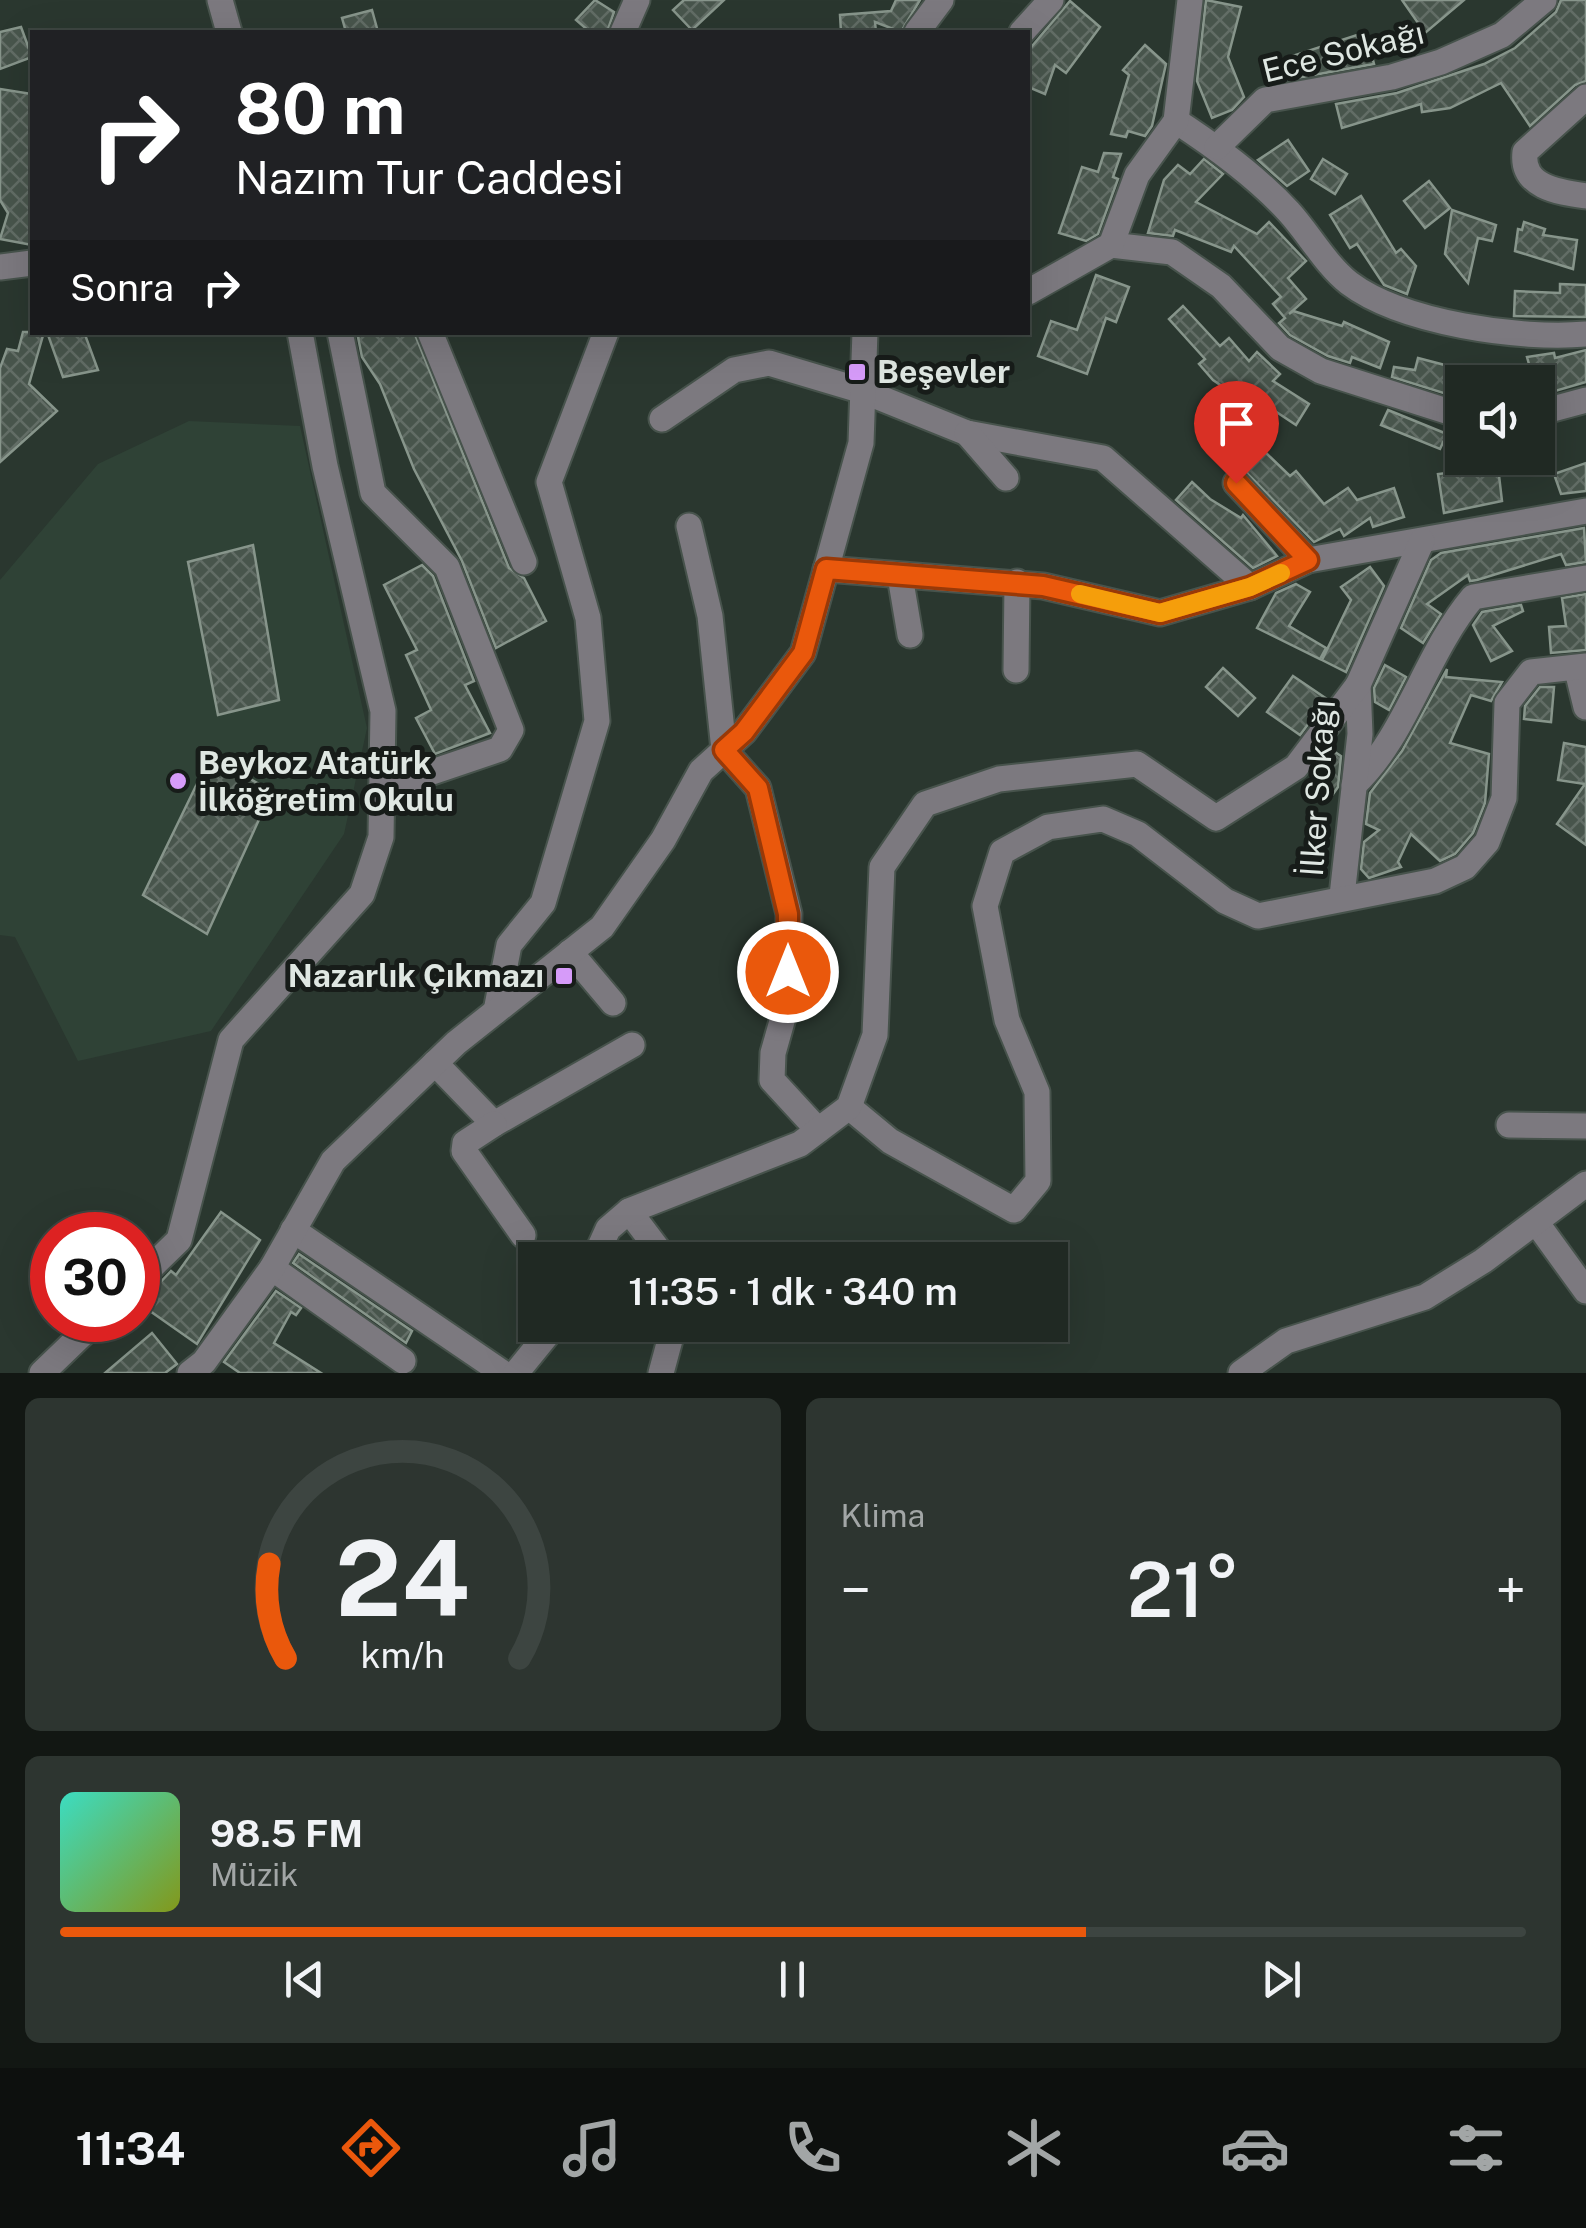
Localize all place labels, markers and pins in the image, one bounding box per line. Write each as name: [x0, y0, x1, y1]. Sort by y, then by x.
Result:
place label: Beşevler: [877, 353, 1010, 390]
marker: Beşevler: [846, 361, 868, 383]
pin: [1194, 381, 1279, 484]
place label: Beykoz Atatürk İlköğretim Okulu: [198, 744, 454, 818]
marker: Beykoz Atatürk İlköğretim Okulu: [167, 770, 189, 792]
place label: Nazarlık Çıkmazı: [288, 957, 544, 994]
marker: Nazarlık Çıkmazı: [553, 965, 575, 987]

